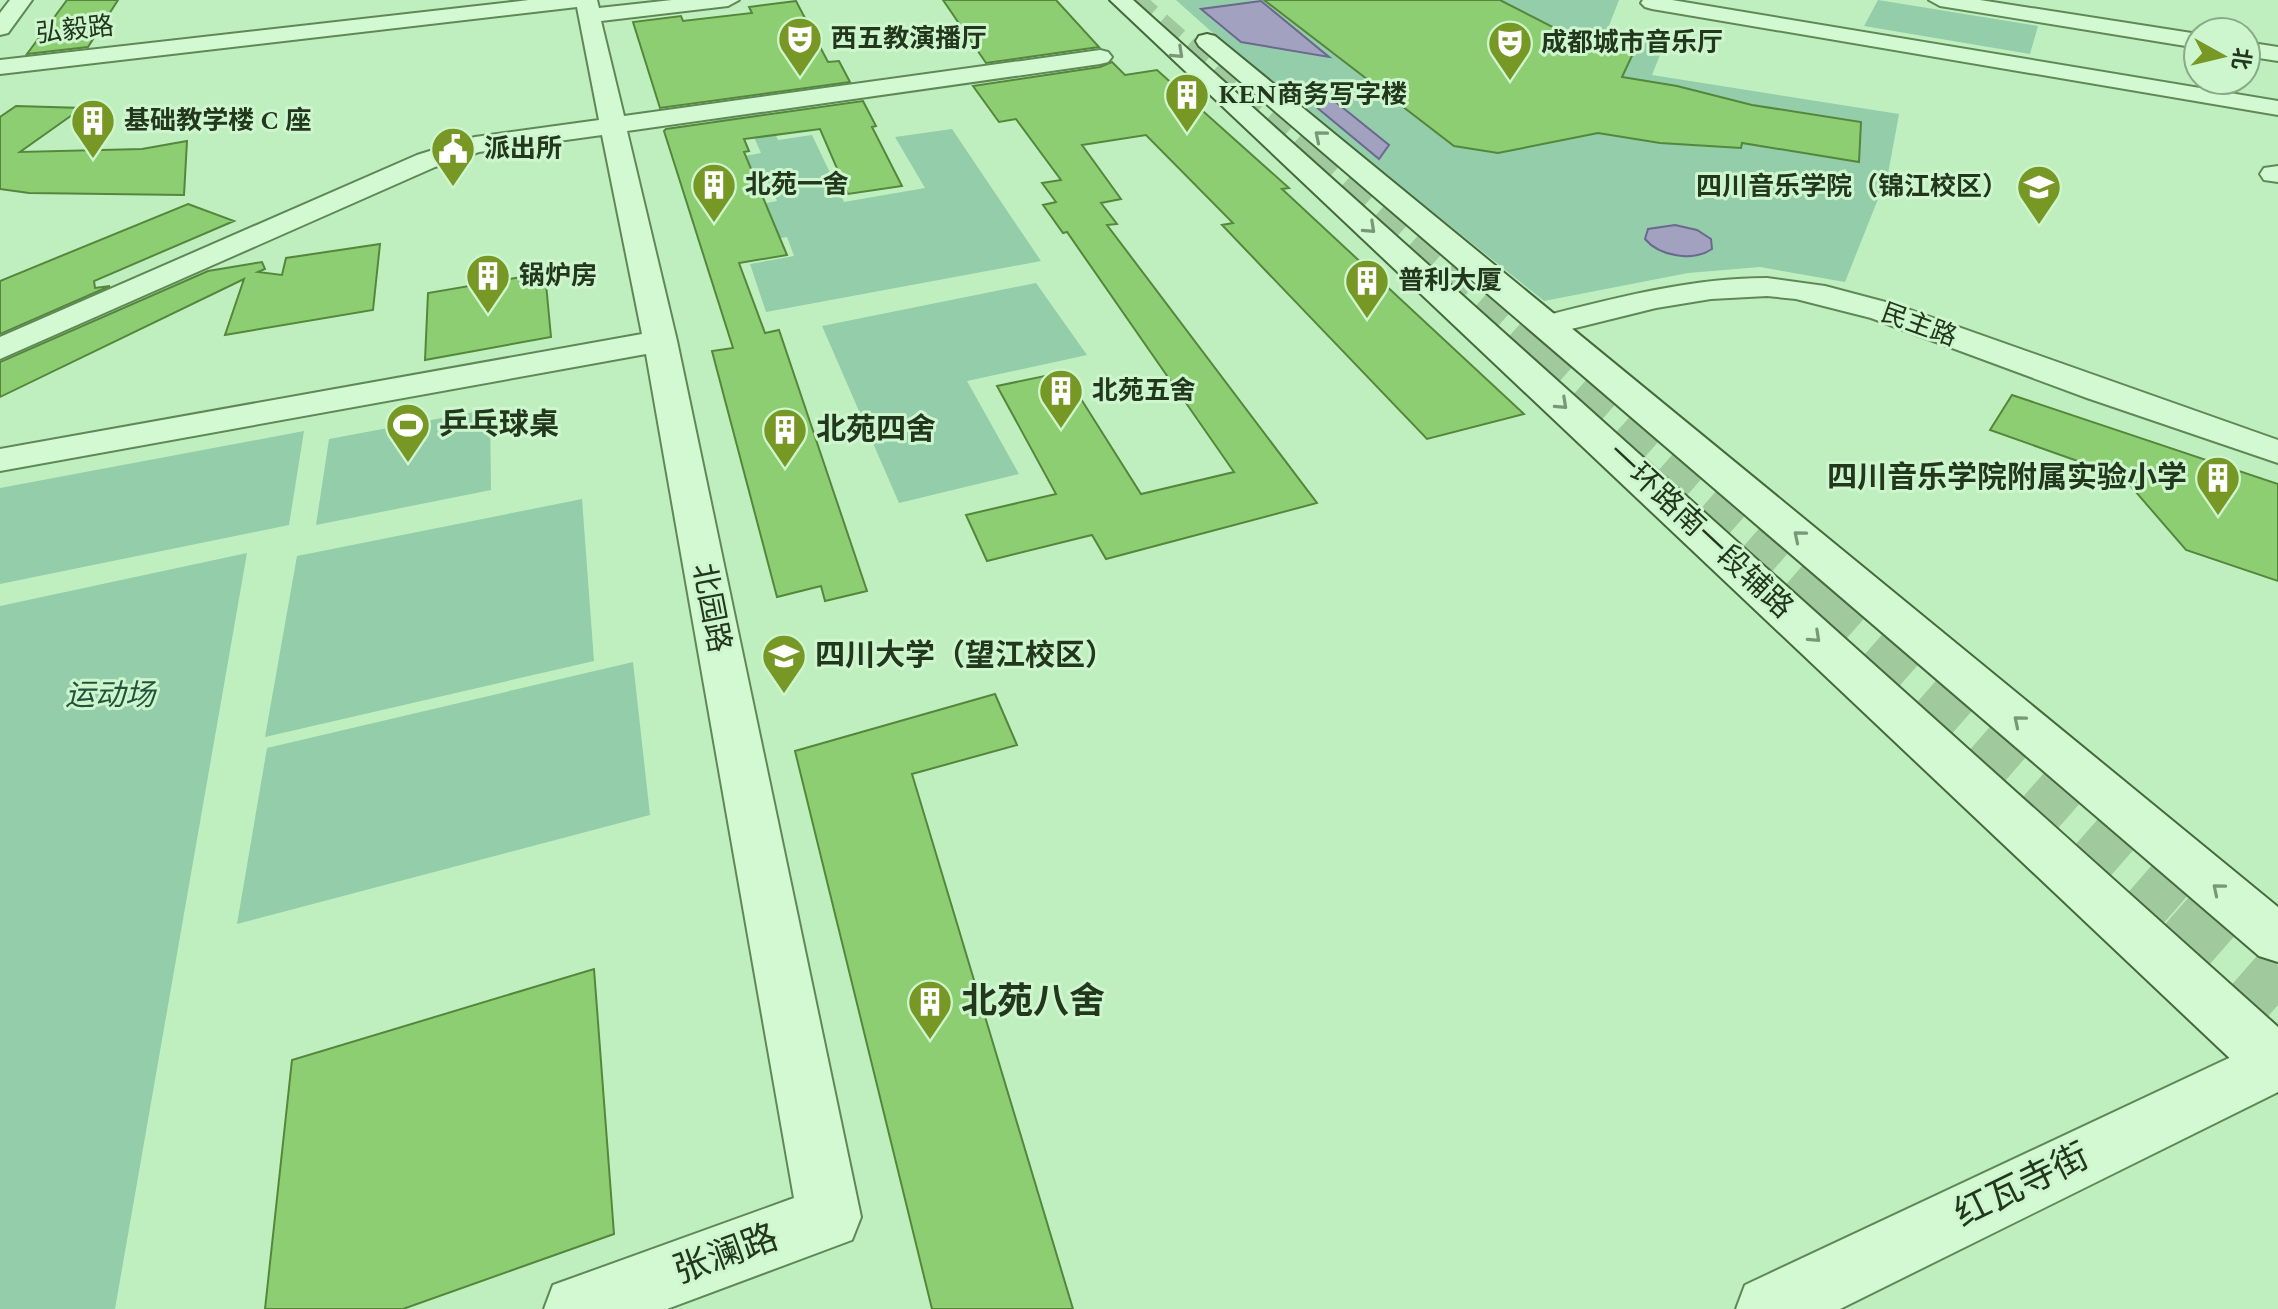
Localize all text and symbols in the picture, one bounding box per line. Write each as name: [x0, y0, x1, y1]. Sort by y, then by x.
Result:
street label: 弘毅路: [34, 6, 116, 54]
theatre icon: 西五教演播厅: [776, 15, 824, 78]
north arrow: [2182, 16, 2262, 96]
place label: 西五教演播厅: [831, 19, 987, 59]
theatre icon: 成都城市音乐厅: [1486, 19, 1534, 82]
place label: 成都城市音乐厅: [1541, 23, 1723, 63]
one-way arrow: [1169, 43, 1184, 57]
text: 北: [2222, 45, 2258, 72]
building icon: KEN商务写字楼: [1163, 71, 1211, 134]
place label: KEN商务写字楼: [1218, 75, 1407, 115]
building icon: 基础教学楼 C 座: [69, 97, 117, 160]
place label: 基础教学楼 C 座: [124, 101, 312, 141]
public building icon: 派出所: [429, 125, 477, 188]
place label: 派出所: [484, 129, 562, 169]
one-way arrow: [1315, 131, 1330, 145]
building icon: 北苑一舍: [690, 161, 738, 224]
school or university icon: 四川音乐学院（锦江校区）: [2015, 163, 2063, 226]
place label: 北苑一舍: [745, 165, 849, 205]
place label: 四川音乐学院（锦江校区）: [1696, 167, 2008, 207]
one-way arrow: [1361, 219, 1375, 234]
building icon: 锅炉房: [464, 252, 512, 315]
place label: 锅炉房: [519, 256, 597, 296]
building icon: 普利大厦: [1343, 257, 1391, 320]
place label: 普利大厦: [1398, 261, 1502, 301]
street label: 民主路: [1876, 293, 1962, 357]
building icon: 北苑五舍: [1037, 367, 1085, 430]
place label: 北苑五舍: [1092, 371, 1196, 411]
one-way arrow: [1552, 395, 1567, 409]
sports icon: 乒乓球桌: [384, 401, 432, 464]
place label: 乒乓球桌: [439, 402, 559, 448]
building icon: 北苑四舍: [761, 406, 809, 469]
place label: 北苑四舍: [816, 407, 936, 453]
street label: 一环路南一段辅路: [1597, 432, 1803, 630]
building icon: 四川音乐学院附属实验小学: [2194, 454, 2242, 517]
place label: 四川音乐学院附属实验小学: [1827, 455, 2187, 501]
one-way arrow: [1793, 531, 1808, 546]
street label: 北园路: [680, 559, 742, 657]
one-way arrow: [1806, 627, 1820, 642]
school or university icon: 四川大学（望江校区）: [760, 632, 808, 695]
place label: 四川大学（望江校区）: [815, 633, 1115, 679]
park label: 运动场: [65, 673, 158, 719]
one-way arrow: [2014, 716, 2028, 731]
one-way arrow: [2213, 884, 2228, 899]
place label: 北苑八舍: [961, 975, 1105, 1030]
building icon: 北苑八舍: [906, 978, 954, 1041]
street label: 红瓦寺街: [1945, 1130, 2099, 1242]
street label: 张澜路: [666, 1211, 786, 1299]

